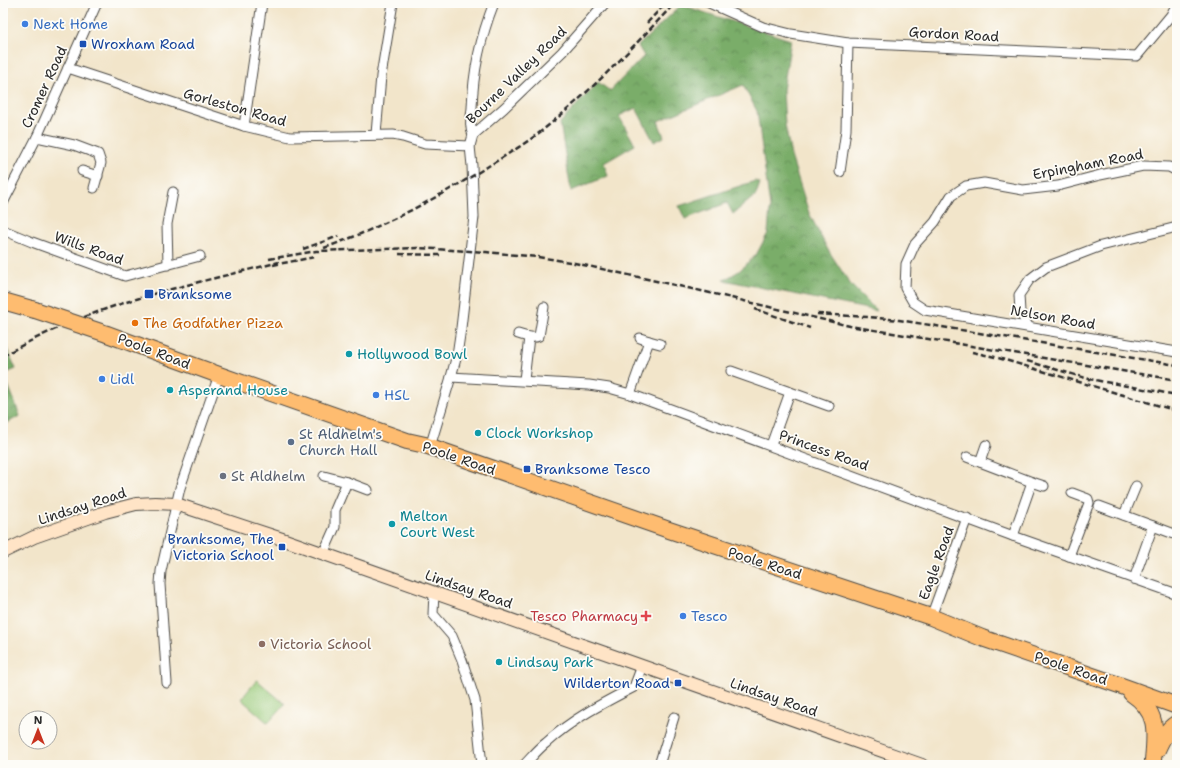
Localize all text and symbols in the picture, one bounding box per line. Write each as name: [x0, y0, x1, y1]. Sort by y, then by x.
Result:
place label: Next Home: [33, 15, 108, 33]
marker: Next Home: [20, 19, 30, 29]
street label: Bourne Valley Road: [462, 22, 570, 128]
street label: Gordon Road: [908, 23, 1000, 45]
place label: Wroxham Road: [91, 35, 195, 53]
marker: Wroxham Road: [78, 39, 88, 49]
street label: Cromer Road: [17, 43, 71, 131]
street label: Gorleston Road: [181, 84, 289, 130]
street label: Erpingham Road: [1031, 144, 1145, 184]
street label: Wills Road: [52, 227, 126, 269]
place label: Branksome: [158, 285, 232, 303]
marker: Branksome: [143, 288, 155, 300]
street label: Nelson Road: [1009, 301, 1097, 333]
place label: The Godfather Pizza: [143, 314, 283, 332]
marker: The Godfather Pizza: [130, 318, 140, 328]
street label: Poole Road: [115, 329, 193, 373]
place label: Hollywood Bowl: [357, 345, 468, 363]
marker: Hollywood Bowl: [344, 349, 354, 359]
place label: Lidl: [110, 370, 135, 388]
marker: Lidl: [97, 374, 107, 384]
place label: Asperand House: [178, 381, 288, 399]
marker: Asperand House: [165, 385, 175, 395]
place label: HSL: [384, 386, 410, 404]
marker: HSL: [371, 390, 381, 400]
place label: Clock Workshop: [486, 424, 594, 442]
place label: St Aldhelm's Church Hall: [299, 425, 382, 459]
street label: Princess Road: [777, 425, 872, 475]
marker: Clock Workshop: [473, 428, 483, 438]
marker: St Aldhelm's Church Hall: [286, 437, 296, 447]
street label: Poole Road: [420, 437, 498, 479]
place label: Branksome Tesco: [535, 460, 650, 478]
marker: Branksome Tesco: [522, 464, 532, 474]
place label: St Aldhelm: [231, 467, 305, 485]
marker: St Aldhelm: [218, 471, 228, 481]
street label: Lindsay Road: [36, 483, 128, 529]
place label: Melton Court West: [400, 507, 475, 541]
marker: Melton Court West: [387, 519, 397, 529]
street label: Eagle Road: [914, 523, 958, 602]
place label: Branksome, The Victoria School: [168, 530, 275, 564]
marker: Branksome, The Victoria School: [277, 542, 287, 552]
street label: Poole Road: [726, 543, 804, 583]
street label: Lindsay Road: [423, 566, 515, 612]
place label: Tesco Pharmacy: [530, 607, 638, 625]
place label: Tesco: [691, 607, 728, 625]
marker: Tesco Pharmacy: [641, 611, 651, 621]
marker: Tesco: [678, 611, 688, 621]
place label: Victoria School: [270, 635, 372, 653]
marker: Victoria School: [257, 639, 267, 649]
street label: Poole Road: [1032, 647, 1110, 689]
place label: Lindsay Park: [507, 653, 594, 671]
marker: Lindsay Park: [494, 657, 504, 667]
place label: Wilderton Road: [564, 674, 670, 692]
street label: Lindsay Road: [728, 674, 820, 720]
marker: Wilderton Road: [673, 678, 683, 688]
north arrow: [18, 710, 58, 750]
text: N: [34, 713, 43, 728]

